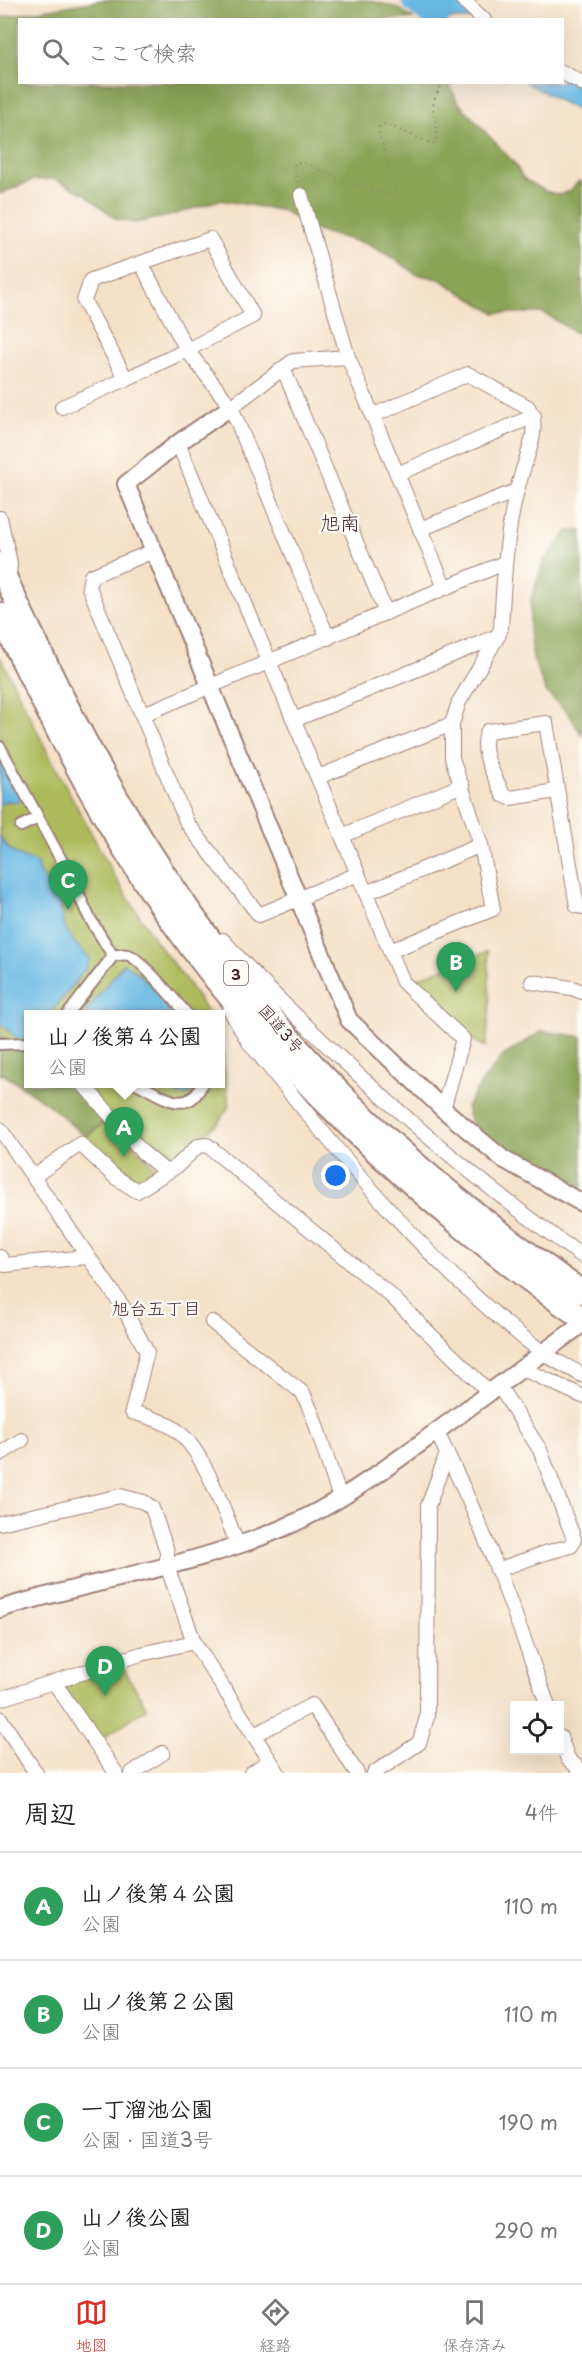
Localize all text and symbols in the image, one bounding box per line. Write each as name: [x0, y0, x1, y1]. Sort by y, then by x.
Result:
search box: [18, 18, 564, 84]
icon: search: [39, 35, 72, 68]
text: ここで検索: [87, 35, 197, 68]
district label: 旭南: [320, 507, 360, 537]
pin: C: [48, 860, 88, 910]
pin: B: [436, 942, 476, 992]
road number: 3: [224, 961, 248, 985]
street label: 国道3号: [254, 998, 310, 1058]
popup: [24, 1010, 225, 1088]
text: 山ノ後第４公園: [47, 1018, 202, 1051]
text: 公園: [47, 1051, 87, 1081]
pin: A: [104, 1108, 144, 1157]
your location: [321, 1161, 350, 1190]
district label: 旭台五丁目: [111, 1294, 201, 1321]
pin: D: [86, 1646, 124, 1696]
map controls: [510, 1701, 564, 1755]
button: locate: [510, 1701, 564, 1755]
text: 周辺: [24, 1793, 76, 1832]
text: 4件: [525, 1797, 558, 1827]
text: 山ノ後第４公園: [81, 1875, 235, 1908]
text: A: [36, 1891, 51, 1921]
text: 110 m: [504, 1891, 558, 1921]
text: 公園: [81, 1908, 121, 1938]
text: 山ノ後第２公園: [81, 1983, 235, 2016]
text: B: [37, 1999, 50, 2029]
text: 110 m: [504, 1999, 558, 2029]
text: 公園: [81, 2016, 121, 2046]
text: 一丁溜池公園: [81, 2091, 213, 2124]
text: C: [36, 2107, 51, 2137]
text: 190 m: [499, 2107, 558, 2137]
text: 公園 · 国道3号: [81, 2124, 213, 2154]
text: 山ノ後公園: [81, 2199, 191, 2232]
text: D: [36, 2215, 51, 2245]
text: 290 m: [494, 2215, 558, 2245]
text: 公園: [81, 2232, 121, 2262]
tab: 地図: [75, 2296, 108, 2356]
tab: 経路: [259, 2296, 292, 2356]
tab: 保存済み: [443, 2296, 507, 2356]

